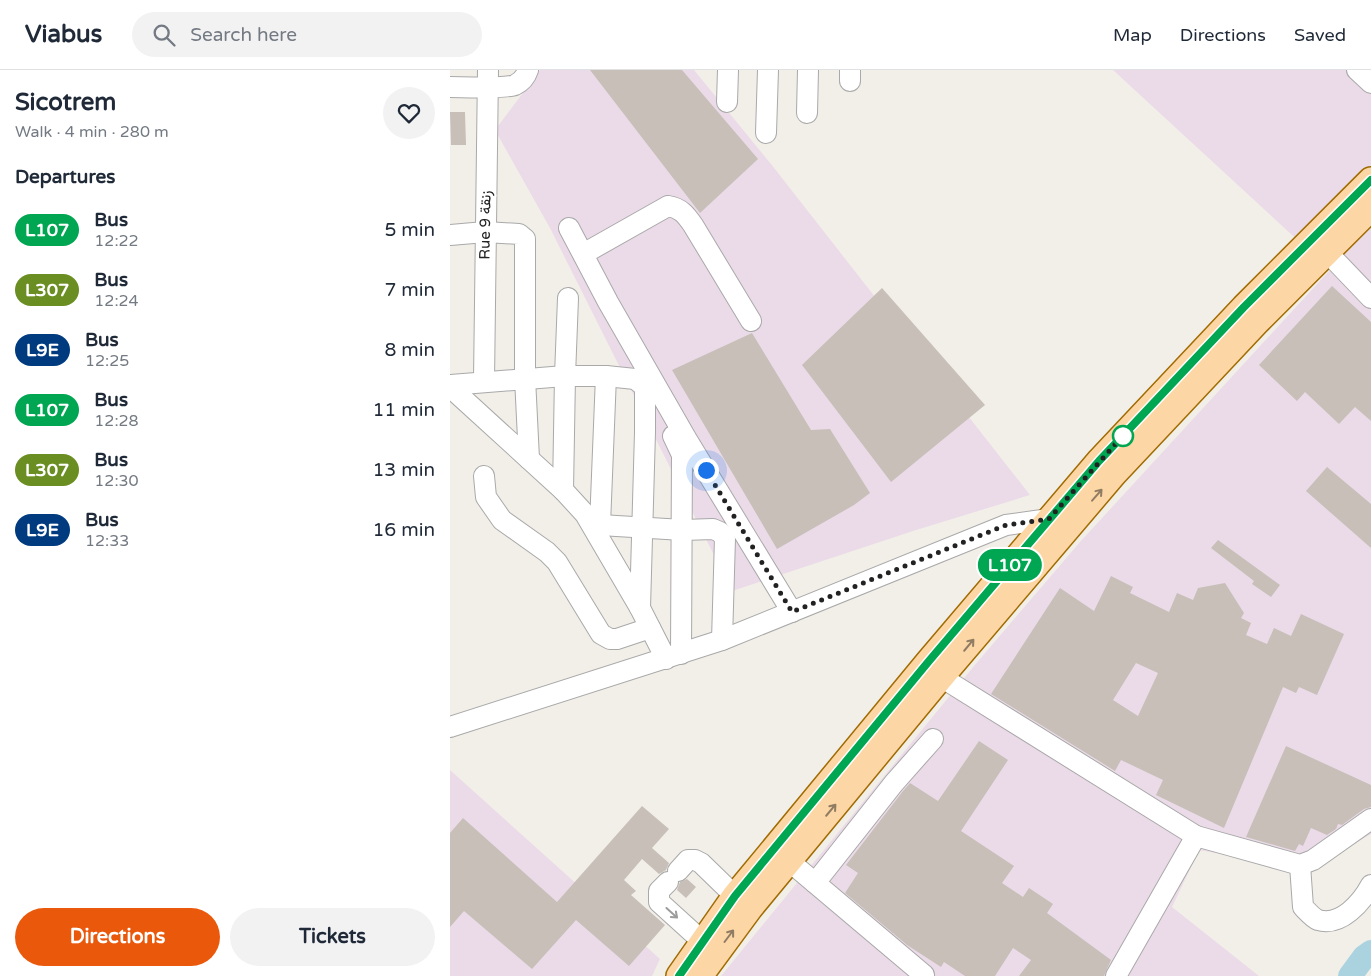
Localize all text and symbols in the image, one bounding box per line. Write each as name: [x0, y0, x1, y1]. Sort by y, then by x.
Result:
search box: [132, 12, 482, 57]
text: Viabus: [25, 20, 102, 49]
icon: search: [150, 21, 178, 49]
text: Search here: [190, 24, 297, 46]
text: Map: [1113, 24, 1152, 46]
text: Directions: [1180, 24, 1266, 46]
text: Saved: [1294, 24, 1346, 46]
button: heart: [383, 87, 435, 139]
text: Sicotrem: [15, 88, 116, 117]
text: Walk · 4 min · 280 m: [15, 122, 169, 142]
text: Departures: [15, 166, 115, 188]
street label: Rue 9 زنقة: [475, 190, 495, 260]
text: Bus: [94, 209, 128, 231]
text: L107: [25, 219, 69, 241]
text: 5 min: [384, 219, 435, 241]
text: 12:22: [94, 231, 139, 251]
text: Bus: [94, 269, 128, 291]
text: L307: [25, 279, 69, 301]
text: 7 min: [384, 279, 435, 301]
text: 12:24: [94, 291, 139, 311]
text: Bus: [85, 329, 119, 351]
text: L9E: [26, 339, 59, 361]
text: 8 min: [384, 339, 435, 361]
text: 12:25: [85, 351, 129, 371]
text: Bus: [94, 389, 128, 411]
text: L107: [25, 399, 69, 421]
text: 11 min: [372, 399, 435, 421]
text: 12:28: [94, 411, 139, 431]
unlabelled marker: [1112, 425, 1134, 447]
text: Bus: [94, 449, 128, 471]
your location: [694, 458, 719, 483]
text: L307: [25, 459, 69, 481]
text: 13 min: [372, 459, 435, 481]
text: 12:30: [94, 471, 139, 491]
one-way arrow: [1091, 488, 1102, 501]
text: Bus: [85, 509, 119, 531]
text: L9E: [26, 519, 59, 541]
text: 16 min: [372, 519, 435, 541]
text: 12:33: [85, 531, 129, 551]
line badge: L107: [975, 549, 1045, 581]
text: L107: [988, 554, 1032, 576]
one-way arrow: [963, 639, 974, 652]
one-way arrow: [826, 804, 837, 817]
button: Directions: [15, 908, 220, 966]
button: Tickets: [230, 908, 435, 966]
one-way arrow: [665, 908, 678, 919]
one-way arrow: [723, 930, 734, 943]

